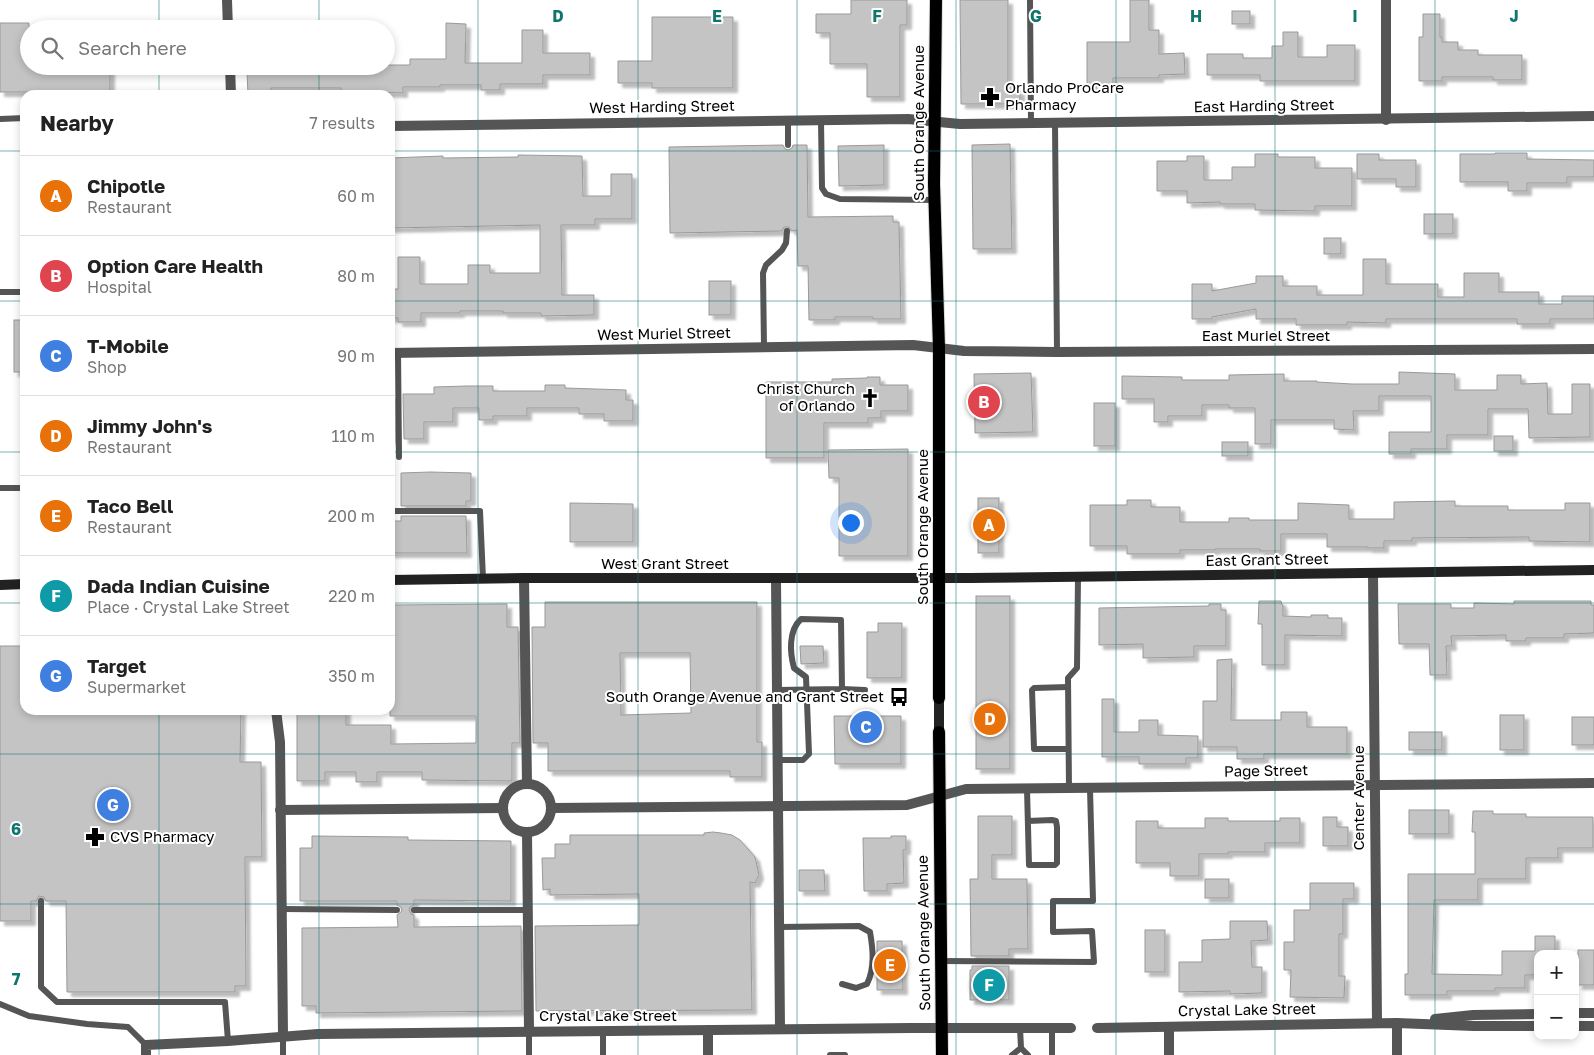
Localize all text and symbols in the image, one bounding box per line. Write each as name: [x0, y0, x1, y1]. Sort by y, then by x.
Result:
text: D: [552, 6, 564, 26]
text: E: [712, 6, 722, 26]
text: F: [872, 6, 882, 26]
text: G: [1030, 6, 1042, 26]
text: H: [1190, 6, 1202, 26]
text: I: [1352, 6, 1358, 26]
text: J: [1509, 6, 1519, 26]
search box: [20, 20, 395, 75]
icon: search: [38, 34, 66, 62]
text: Search here: [78, 36, 187, 59]
street label: South Orange Avenue: [909, 45, 927, 201]
place label: Orlando ProCare Pharmacy: [1005, 78, 1124, 113]
pharmacy icon: Orlando ProCare Pharmacy: [979, 86, 1001, 108]
street label: East Harding Street: [1194, 95, 1334, 115]
street label: West Harding Street: [589, 96, 735, 116]
text: Nearby: [40, 110, 114, 136]
text: 7 results: [309, 113, 375, 133]
text: Chipotle: [87, 174, 165, 197]
text: A: [50, 186, 62, 206]
text: 60 m: [337, 186, 375, 206]
text: Restaurant: [87, 197, 172, 217]
text: Option Care Health: [87, 254, 263, 277]
text: B: [50, 266, 62, 286]
text: 80 m: [337, 266, 375, 286]
text: Hospital: [87, 277, 152, 297]
street label: West Muriel Street: [597, 323, 731, 343]
street label: East Muriel Street: [1202, 326, 1330, 344]
text: T-Mobile: [87, 334, 169, 357]
text: C: [50, 346, 62, 366]
text: 90 m: [337, 346, 375, 366]
text: Shop: [87, 357, 127, 377]
place label: Christ Church of Orlando: [756, 379, 855, 414]
pin: B: [968, 383, 1000, 421]
church icon: Christ Church of Orlando: [859, 387, 881, 409]
text: Jimmy John's: [87, 414, 212, 437]
text: D: [50, 426, 62, 446]
text: 110 m: [331, 426, 375, 446]
text: Restaurant: [87, 437, 172, 457]
street label: South Orange Avenue: [913, 449, 931, 605]
text: Taco Bell: [87, 494, 173, 517]
text: E: [51, 506, 61, 526]
text: 200 m: [328, 506, 375, 526]
pin: A: [973, 506, 1005, 544]
your location: [838, 510, 864, 536]
text: Restaurant: [87, 517, 172, 537]
street label: East Grant Street: [1205, 549, 1329, 569]
street label: West Grant Street: [601, 554, 729, 572]
text: Dada Indian Cuisine: [87, 574, 270, 597]
text: F: [51, 586, 61, 606]
text: 220 m: [328, 586, 375, 606]
text: Place · Crystal Lake Street: [87, 597, 290, 617]
text: Target: [87, 654, 146, 677]
text: G: [50, 666, 62, 686]
text: 350 m: [328, 666, 375, 686]
text: Supermarket: [87, 677, 186, 697]
bus stop icon: South Orange Avenue and Grant Street: [888, 686, 910, 708]
place label: South Orange Avenue and Grant Street: [606, 687, 884, 705]
pin: D: [974, 700, 1006, 738]
pin: C: [850, 708, 882, 746]
street label: Center Avenue: [1349, 745, 1367, 851]
street label: Page Street: [1224, 760, 1308, 780]
pin: G: [97, 786, 129, 824]
text: 6: [11, 819, 21, 839]
pharmacy icon: CVS Pharmacy: [84, 826, 106, 848]
place label: CVS Pharmacy: [110, 827, 215, 845]
street label: South Orange Avenue: [913, 855, 933, 1011]
pin: E: [874, 946, 906, 984]
map controls: [1534, 950, 1579, 1040]
button: +: [1534, 950, 1579, 995]
pin: F: [973, 966, 1005, 1004]
text: 7: [12, 969, 21, 989]
button: −: [1534, 995, 1579, 1040]
street label: Crystal Lake Street: [1178, 999, 1316, 1019]
street label: Crystal Lake Street: [539, 1006, 677, 1024]

